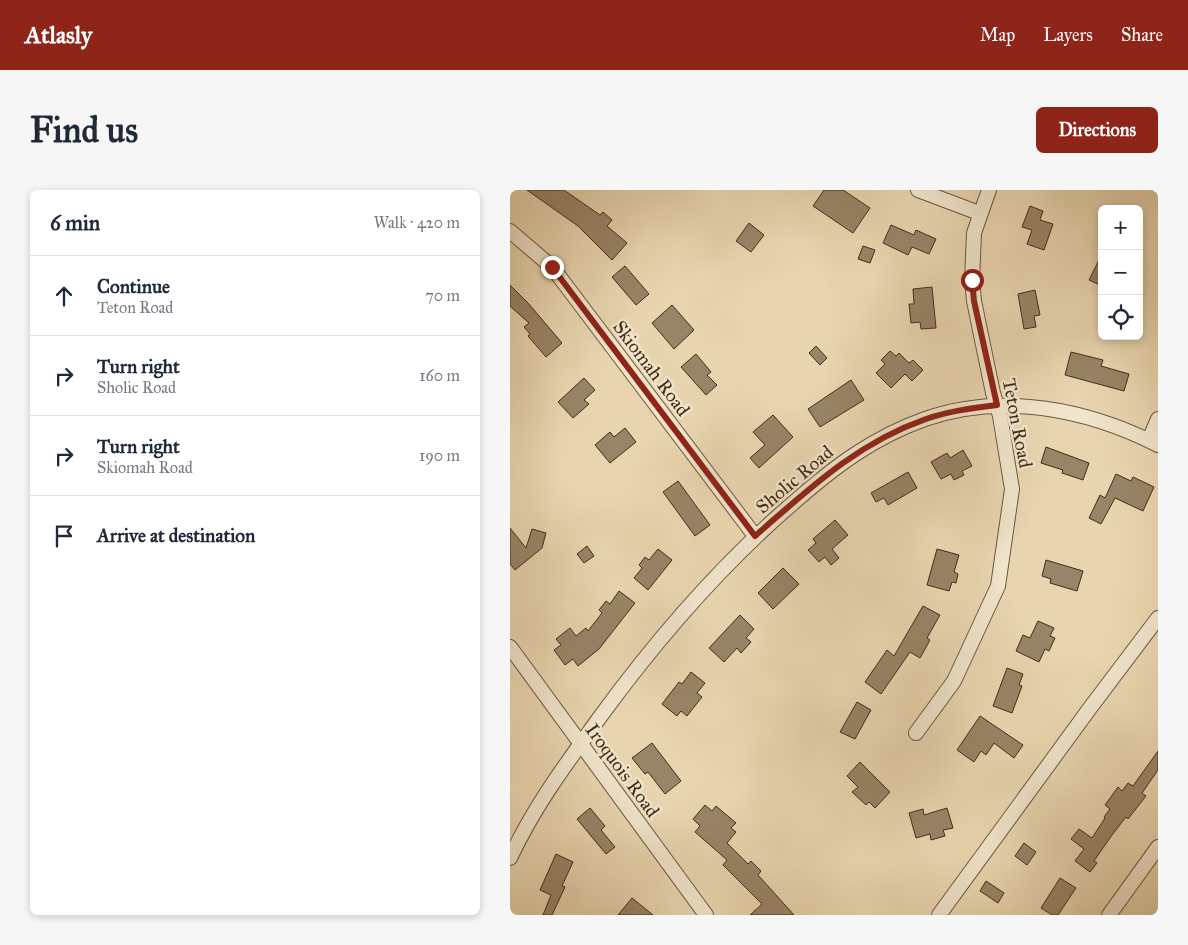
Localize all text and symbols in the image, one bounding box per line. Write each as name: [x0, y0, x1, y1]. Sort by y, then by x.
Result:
text: Atlasly: [25, 20, 92, 50]
text: Map: [980, 24, 1015, 46]
text: Layers: [1043, 24, 1093, 46]
text: Share: [1121, 24, 1163, 46]
button: Directions: [1036, 107, 1158, 153]
text: Find us: [30, 109, 138, 152]
map controls: [1098, 205, 1143, 340]
button: +: [1098, 205, 1143, 250]
text: 6 min: [50, 210, 100, 236]
text: Walk · 420 m: [374, 213, 460, 232]
button: −: [1098, 250, 1143, 295]
route end: [541, 256, 564, 279]
route start: [961, 269, 984, 292]
text: Continue: [97, 275, 170, 298]
icon: ahead: [50, 282, 78, 310]
text: 70 m: [425, 286, 460, 305]
button: locate: [1098, 295, 1143, 340]
text: Teton Road: [97, 298, 173, 317]
street label: Skiomah Road: [608, 316, 695, 421]
text: Turn right: [97, 355, 180, 378]
icon: right: [50, 362, 78, 390]
text: 160 m: [419, 366, 460, 385]
street label: Teton Road: [998, 376, 1038, 470]
text: Sholic Road: [97, 378, 176, 397]
text: Turn right: [97, 435, 180, 458]
street label: Sholic Road: [751, 440, 838, 518]
icon: right: [50, 442, 78, 470]
text: 190 m: [419, 446, 460, 465]
text: Skiomah Road: [97, 458, 193, 477]
icon: arrive: [50, 522, 78, 550]
text: Arrive at destination: [97, 524, 255, 547]
street label: Iroquois Road: [580, 719, 665, 823]

